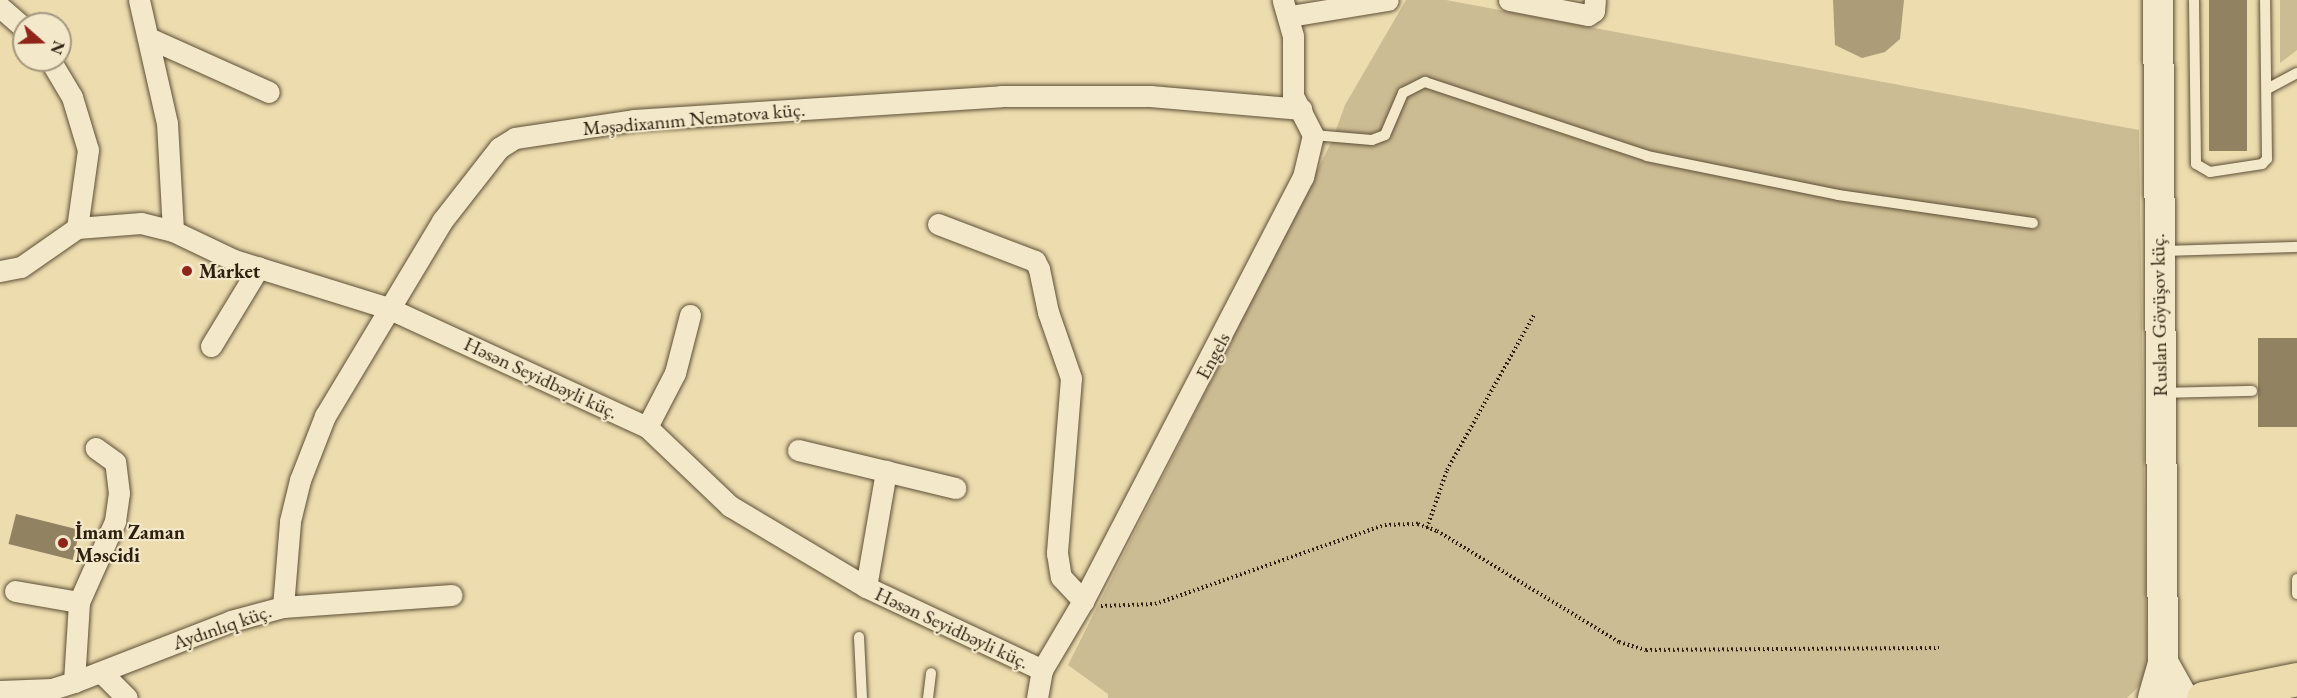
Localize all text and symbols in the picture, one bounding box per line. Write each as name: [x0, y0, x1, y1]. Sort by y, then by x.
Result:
north arrow: [12, 12, 72, 72]
text: N: [45, 38, 70, 57]
street label: Məşədixanım Nemətova küç.: [582, 97, 806, 141]
street label: Ruslan Göyüşov küç.: [2146, 233, 2172, 397]
place label: Market: [199, 259, 260, 283]
marker: Market: [180, 264, 194, 278]
street label: Engels: [1191, 328, 1235, 384]
street label: Həsən Seyidbəyli küç.: [460, 332, 622, 424]
place label: İmam Zaman Məscidi: [75, 520, 185, 567]
marker: İmam Zaman Məscidi: [56, 536, 70, 550]
street label: Həsən Seyidbəyli küç.: [871, 582, 1033, 674]
street label: Aydınlıq küç.: [169, 599, 275, 655]

